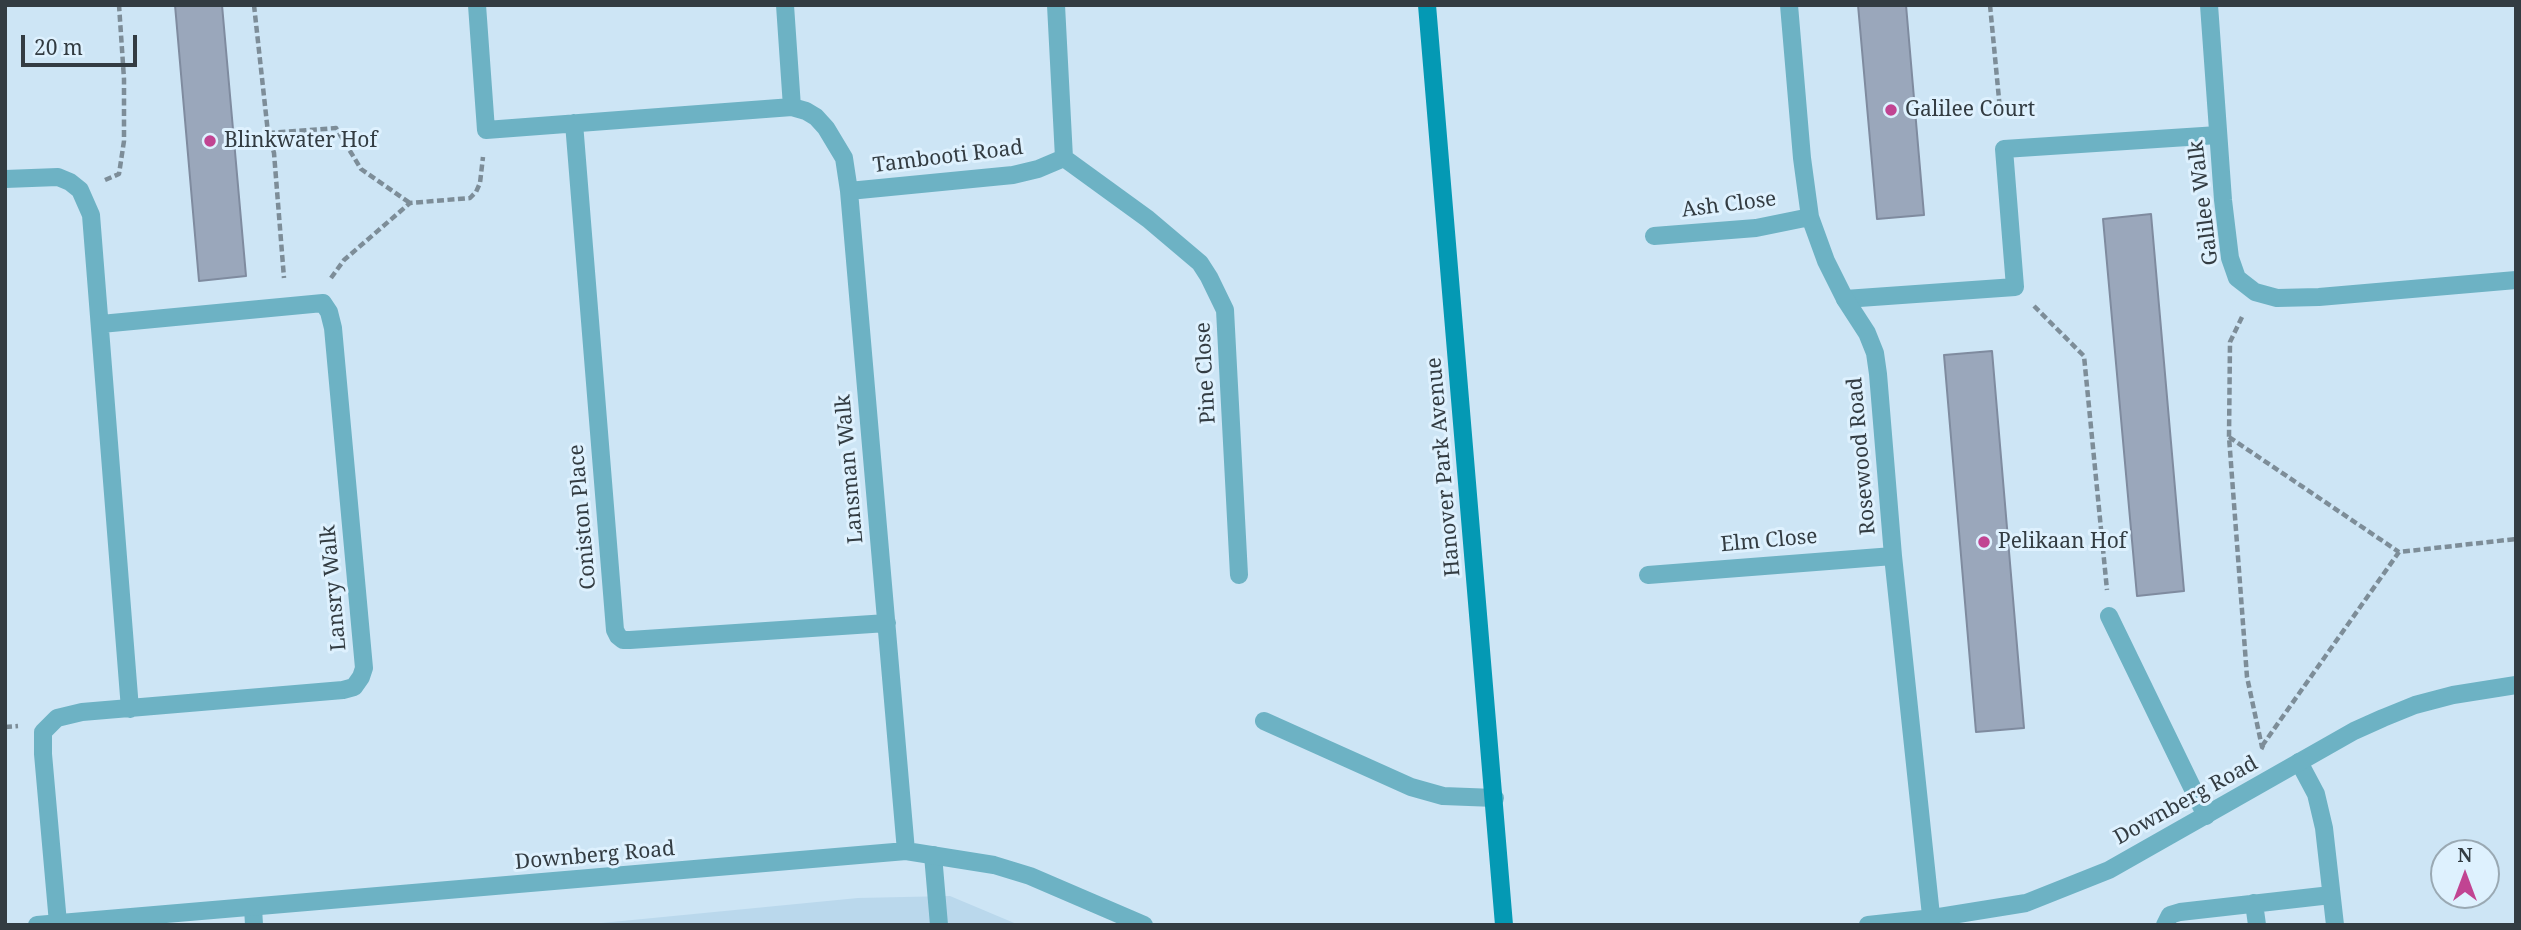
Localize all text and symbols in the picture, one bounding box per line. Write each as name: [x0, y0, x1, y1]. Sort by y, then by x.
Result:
scale bar: [24, 21, 140, 65]
text: 20 m: [34, 33, 83, 61]
place label: Galilee Court: [1905, 97, 2035, 123]
marker: Galilee Court: [1883, 102, 1899, 118]
place label: Blinkwater Hof: [224, 128, 377, 154]
marker: Blinkwater Hof: [202, 133, 218, 149]
street label: Tambooti Road: [871, 135, 1025, 179]
street label: Galilee Walk: [2184, 139, 2224, 267]
street label: Ash Close: [1680, 187, 1778, 223]
street label: Pine Close: [1191, 321, 1221, 425]
street label: Hanover Park Avenue: [1422, 356, 1466, 578]
street label: Rosewood Road: [1843, 376, 1881, 536]
street label: Lansman Walk: [831, 393, 869, 545]
street label: Coniston Place: [564, 443, 602, 591]
street label: Lansry Walk: [316, 524, 352, 652]
street label: Elm Close: [1720, 524, 1818, 558]
place label: Pelikaan Hof: [1998, 529, 2127, 555]
marker: Pelikaan Hof: [1976, 534, 1992, 550]
street label: Downberg Road: [2110, 751, 2262, 851]
street label: Downberg Road: [514, 836, 676, 876]
north arrow: [2430, 839, 2500, 909]
text: N: [2458, 842, 2472, 868]

